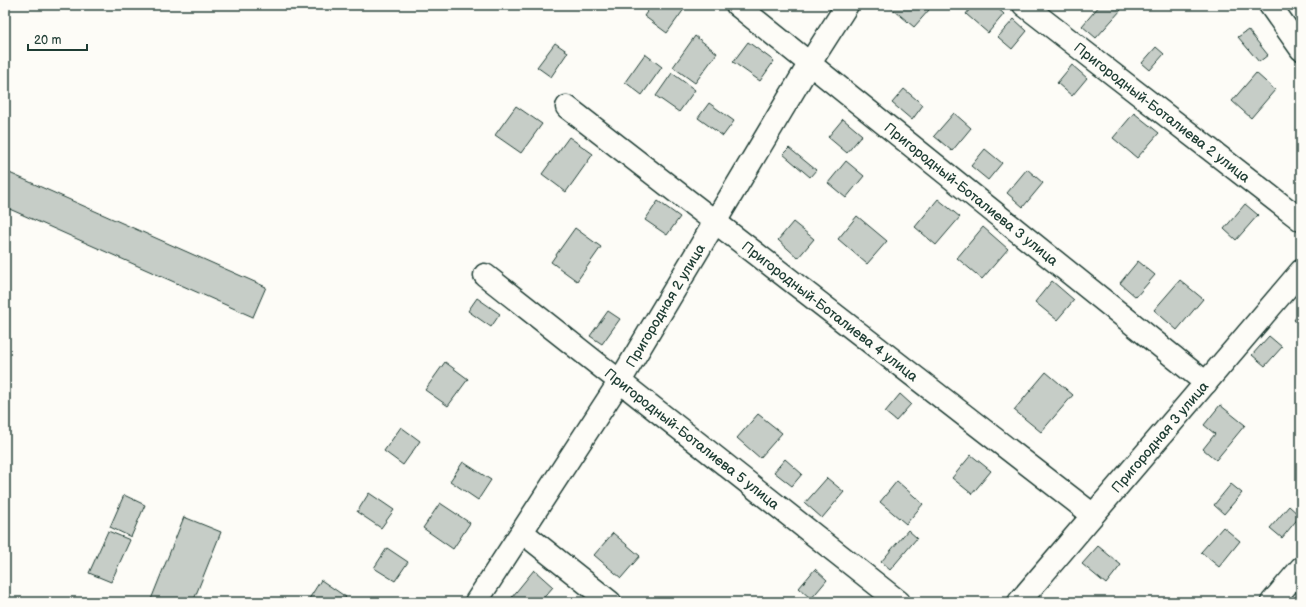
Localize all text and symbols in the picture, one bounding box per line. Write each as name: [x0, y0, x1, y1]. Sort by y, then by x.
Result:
scale bar: [28, 26, 87, 52]
text: 20 m: [34, 33, 61, 48]
street label: Пригородный-Боталиева 2 улица: [1071, 39, 1254, 187]
street label: Пригородный-Боталиева 3 улица: [881, 119, 1062, 270]
street label: Пригородный-Боталиева 4 улица: [738, 238, 922, 386]
street label: Пригородная 2 улица: [622, 240, 709, 370]
street label: Пригородный-Боталиева 5 улица: [601, 365, 783, 514]
street label: Пригородная 3 улица: [1108, 377, 1213, 496]

